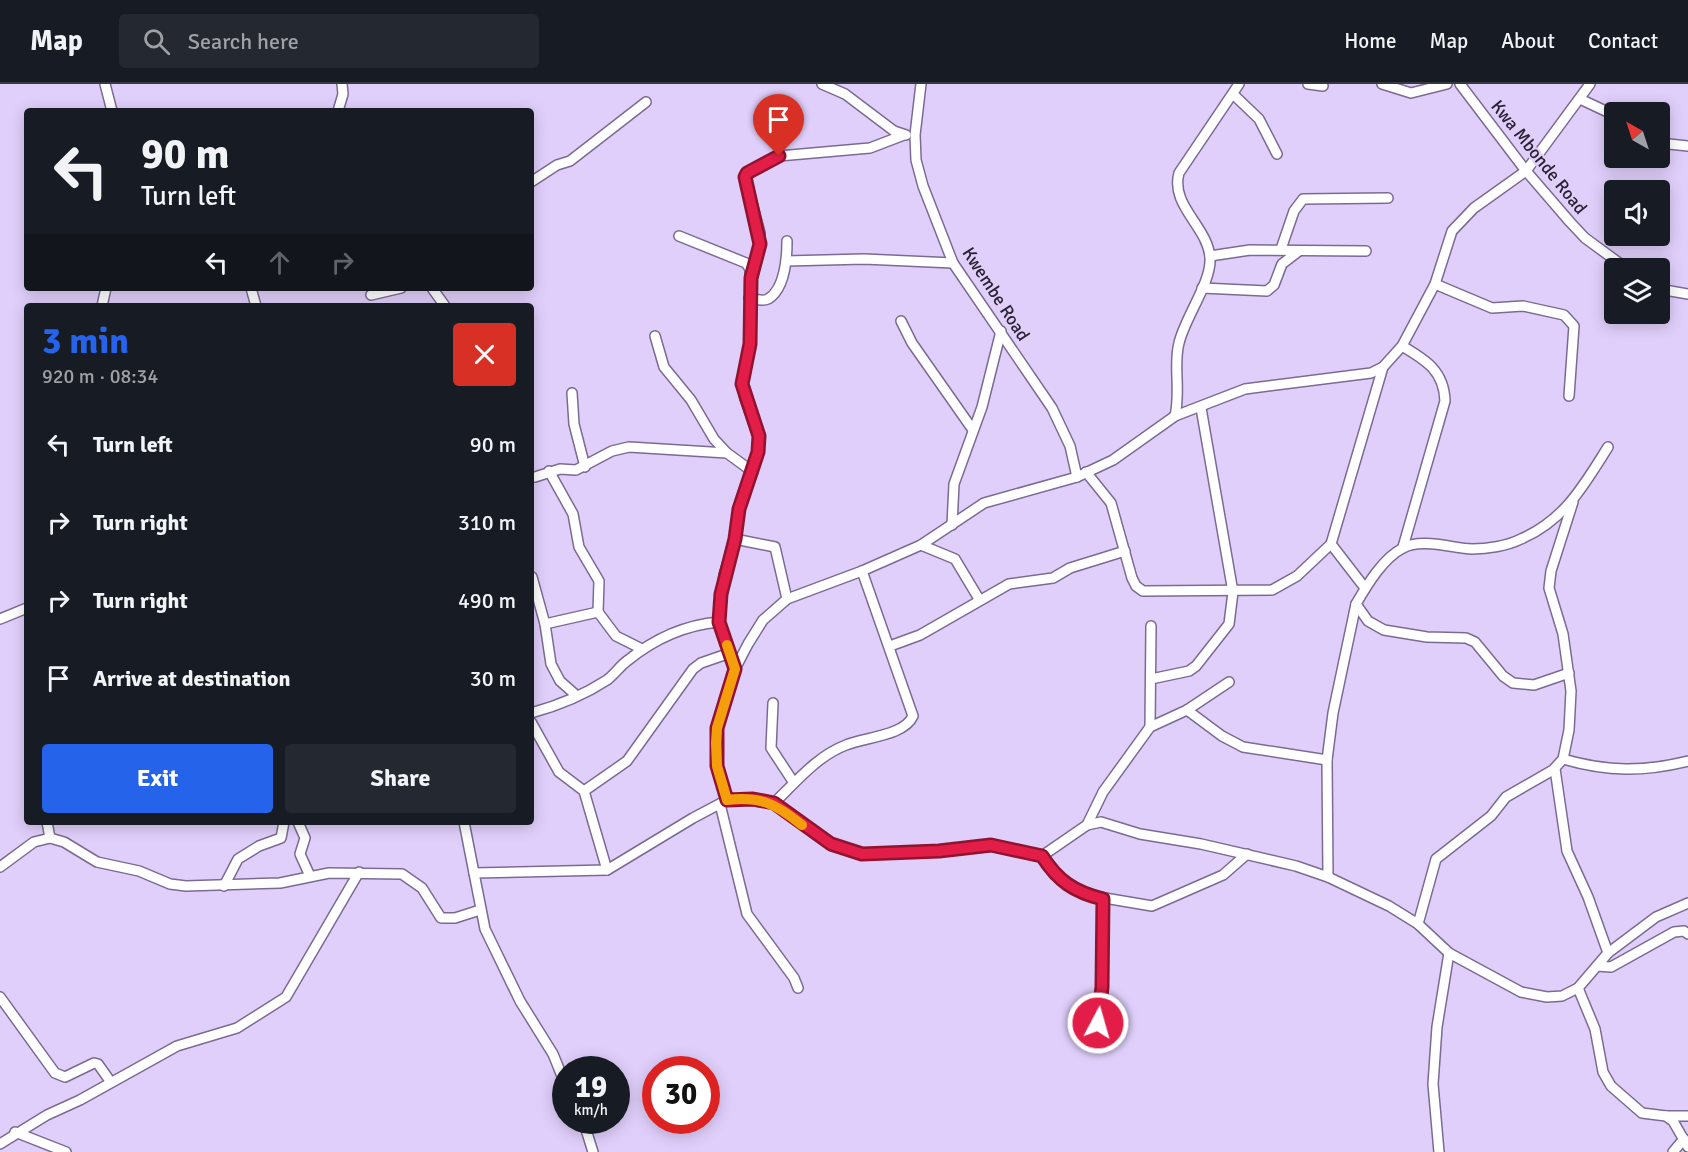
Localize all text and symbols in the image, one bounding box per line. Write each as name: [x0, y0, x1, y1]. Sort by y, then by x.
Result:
search box: [119, 14, 539, 68]
text: Map: [30, 24, 83, 58]
icon: search: [140, 25, 173, 58]
text: Search here: [188, 28, 299, 55]
text: Home: [1344, 28, 1397, 54]
text: Map: [1430, 28, 1468, 54]
text: About: [1501, 28, 1555, 54]
text: Contact: [1588, 28, 1658, 54]
pin: [753, 94, 804, 156]
street label: Kwa Mbonde Road: [1486, 95, 1592, 219]
north arrow: [1604, 102, 1670, 168]
map controls: [1604, 102, 1670, 324]
icon: arrive: [762, 103, 795, 136]
text: 90 m: [141, 129, 230, 180]
icon: left: [42, 132, 120, 210]
text: Turn left: [141, 180, 236, 213]
button: sound: [1604, 180, 1670, 246]
street label: Kwembe Road: [958, 243, 1034, 345]
icon: left: [200, 246, 233, 279]
icon: ahead: [263, 246, 296, 279]
icon: right: [326, 246, 359, 279]
button: layers: [1604, 258, 1670, 324]
text: 3 min: [42, 319, 129, 364]
button: close: [453, 323, 516, 386]
text: 920 m · 08:34: [42, 364, 158, 389]
icon: left: [42, 428, 75, 461]
text: Turn left: [93, 431, 173, 458]
text: 90 m: [470, 431, 516, 458]
icon: right: [42, 506, 75, 539]
text: Turn right: [93, 509, 188, 536]
text: 310 m: [458, 509, 516, 536]
icon: right: [42, 584, 75, 617]
text: Turn right: [93, 587, 188, 614]
text: 490 m: [458, 587, 516, 614]
icon: arrive: [42, 662, 75, 695]
text: Arrive at destination: [93, 665, 290, 692]
text: 30 m: [470, 665, 516, 692]
button: Exit: [42, 744, 273, 813]
button: Share: [285, 744, 516, 813]
position arrow: [1066, 991, 1130, 1055]
speed limit sign: 30: [642, 1056, 720, 1134]
text: 19: [575, 1069, 607, 1106]
text: km/h: [574, 1101, 608, 1119]

